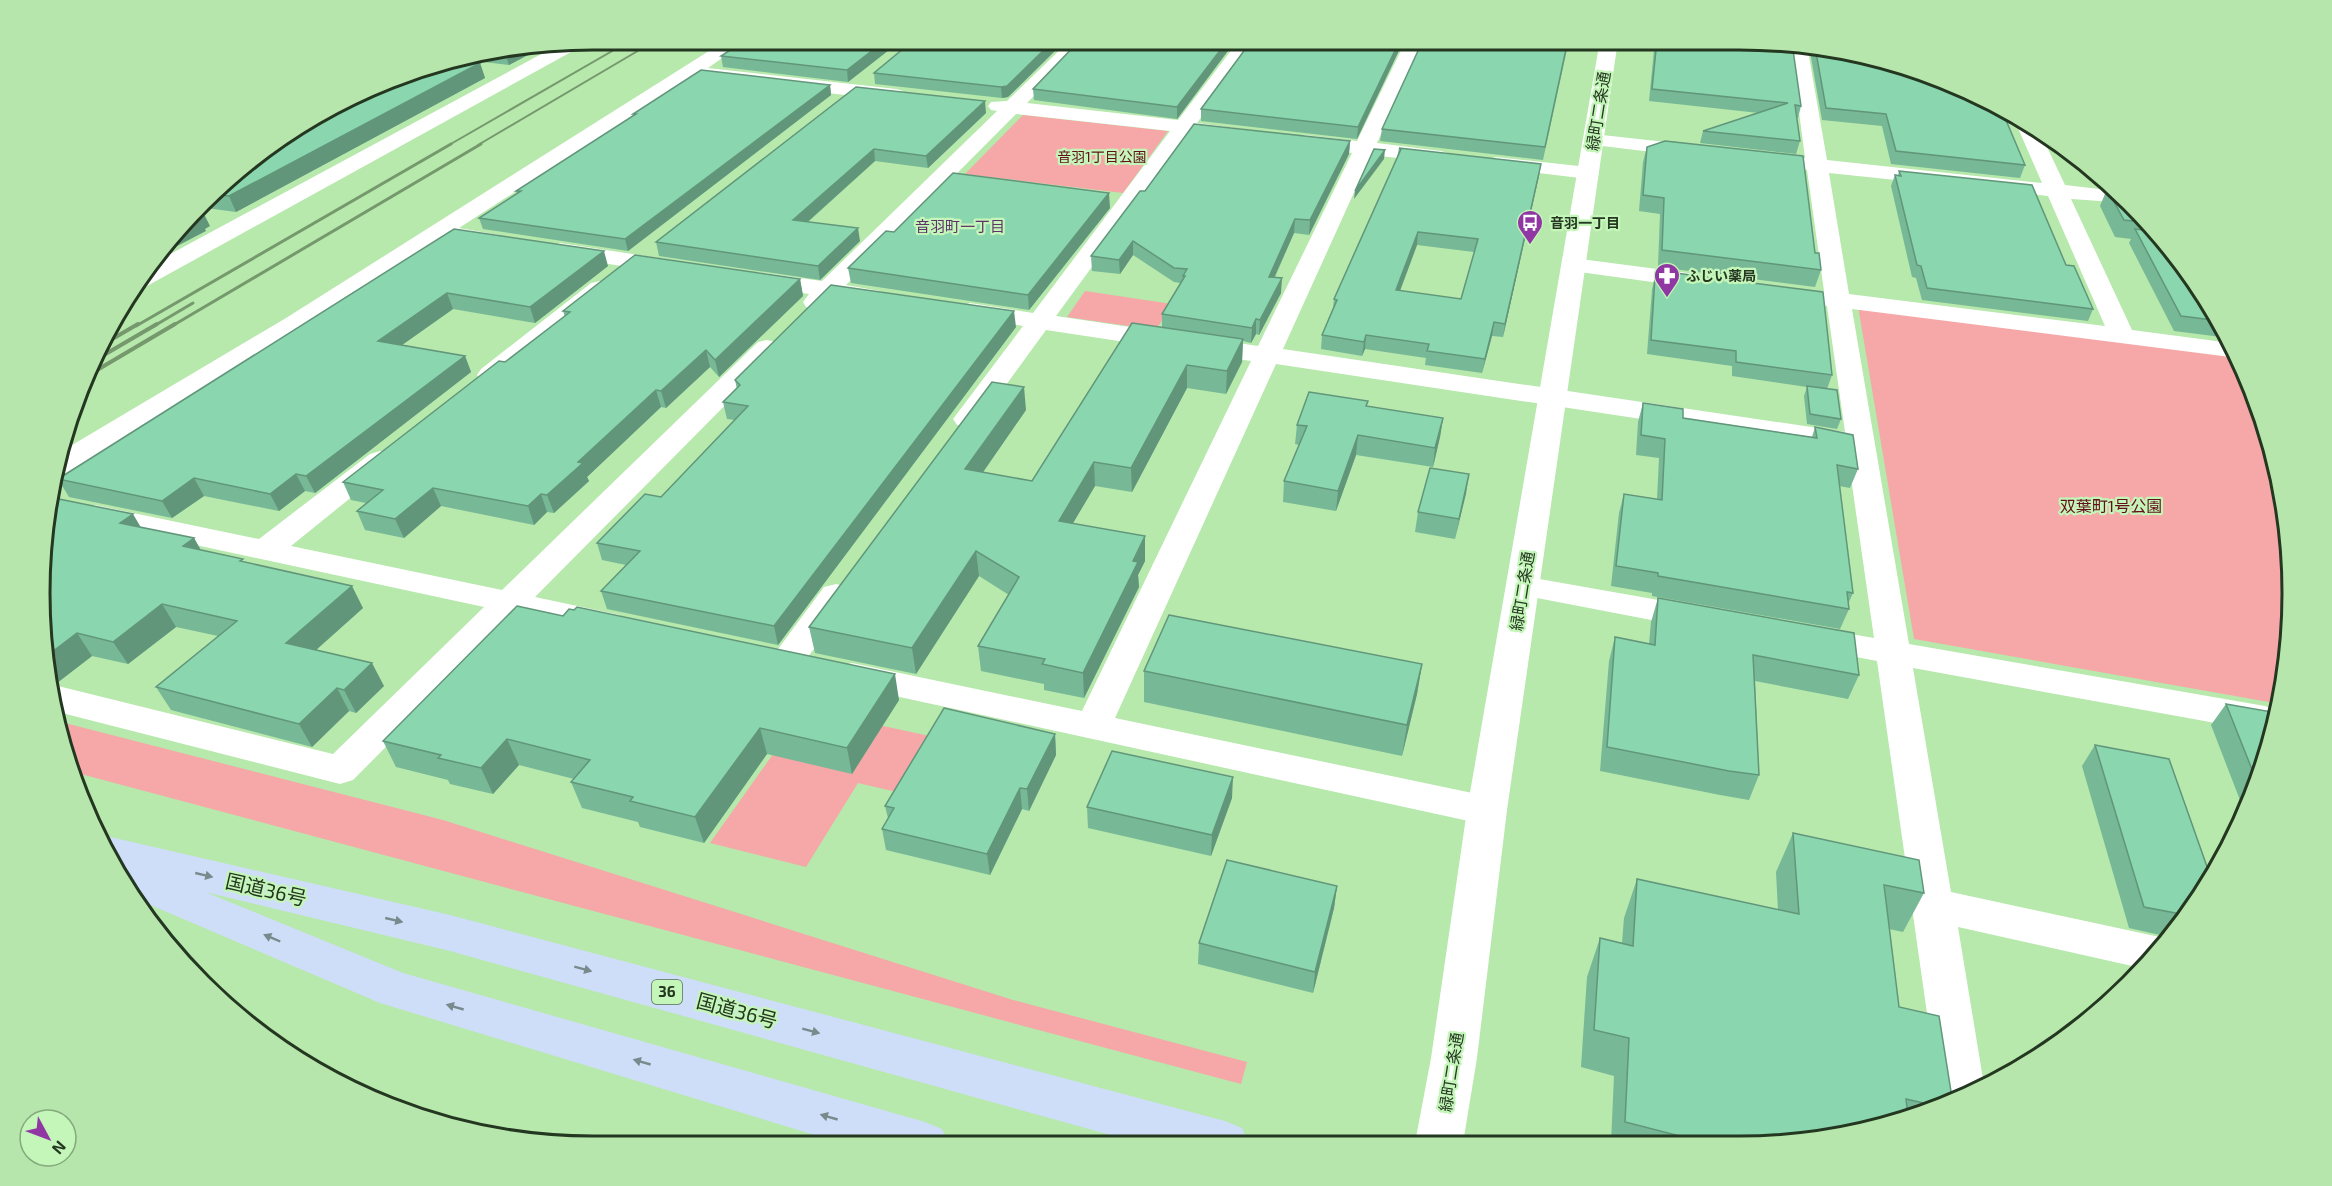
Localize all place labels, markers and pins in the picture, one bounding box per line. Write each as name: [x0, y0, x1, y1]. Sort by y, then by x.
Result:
bus stop icon: 音羽一丁目: [1515, 208, 1545, 246]
place label: 音羽一丁目: [1550, 214, 1620, 231]
pharmacy icon: ふじい薬局: [1652, 261, 1682, 299]
place label: ふじい薬局: [1686, 267, 1756, 284]

